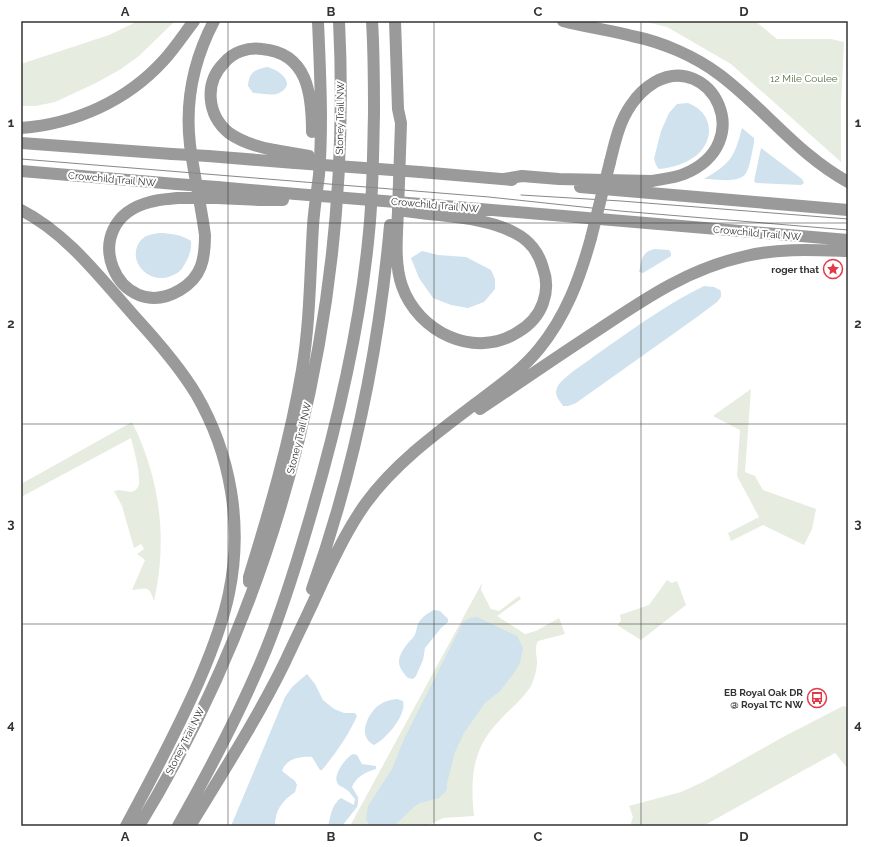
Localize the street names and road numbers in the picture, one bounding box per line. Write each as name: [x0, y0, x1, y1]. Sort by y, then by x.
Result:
street label: Stoney Trail NW: [334, 81, 346, 155]
street label: Crowchild Trail NW: [68, 170, 157, 188]
street label: Crowchild Trail NW: [391, 196, 480, 214]
street label: Crowchild Trail NW: [713, 224, 802, 242]
street label: Stoney Trail NW: [285, 400, 313, 475]
street label: Stoney Trail NW: [163, 705, 207, 776]

